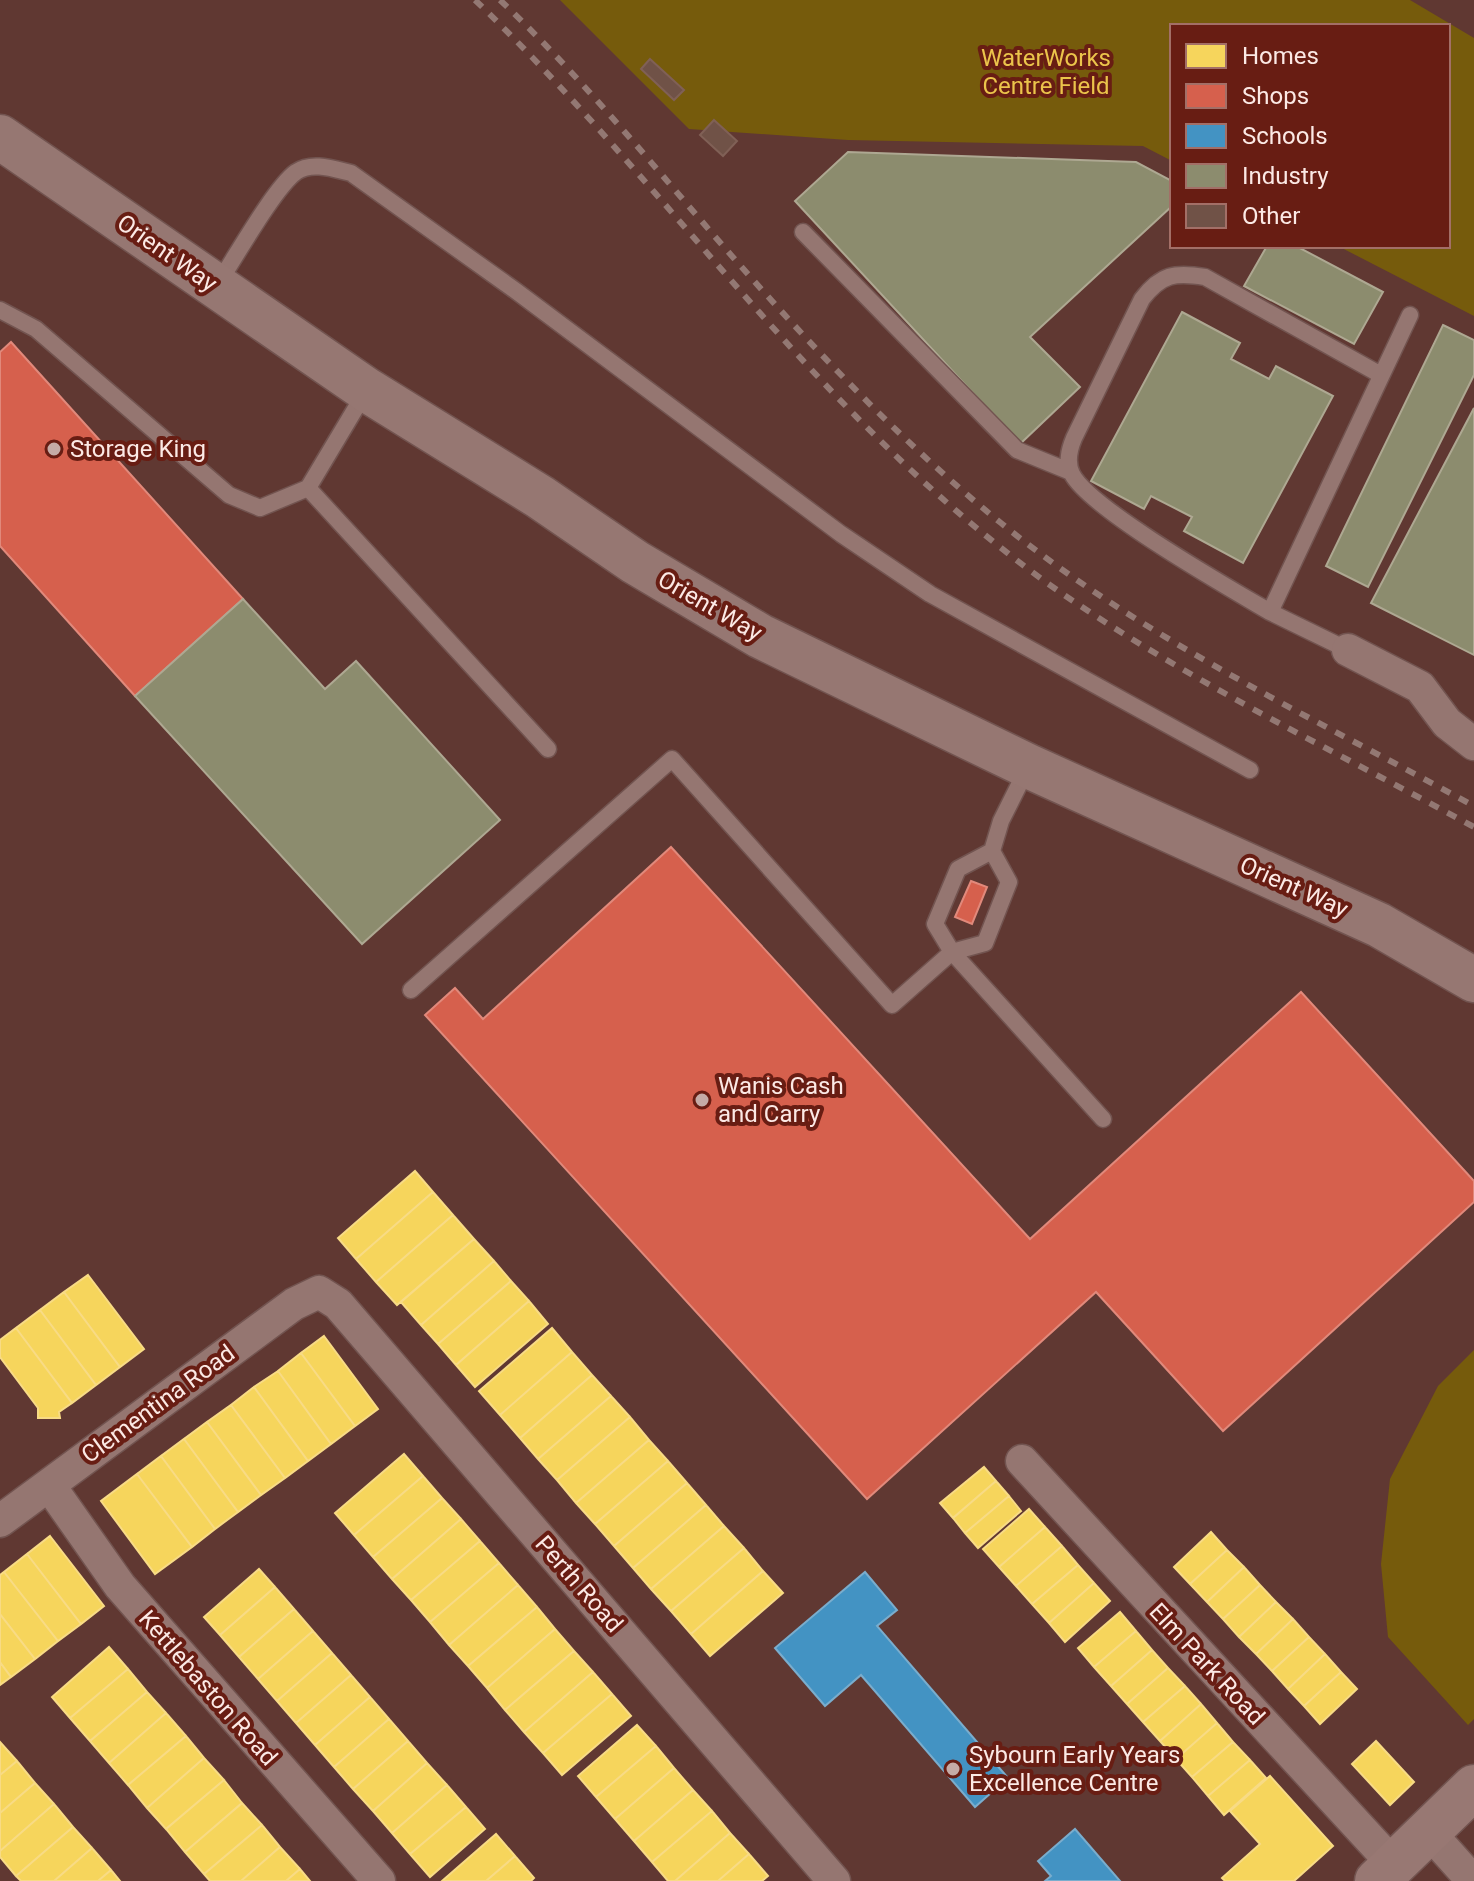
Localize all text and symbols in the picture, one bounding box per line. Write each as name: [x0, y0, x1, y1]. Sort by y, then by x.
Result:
legend: [1170, 24, 1450, 248]
text: Homes: [1242, 42, 1319, 70]
park label: WaterWorks Centre Field: [981, 44, 1111, 100]
text: Shops: [1242, 82, 1309, 110]
text: Schools: [1242, 122, 1328, 150]
text: Industry: [1242, 162, 1329, 190]
text: Other: [1242, 202, 1300, 230]
street label: Orient Way: [112, 208, 223, 298]
place label: Storage King: [70, 435, 206, 463]
marker: Storage King: [45, 440, 63, 458]
street label: Orient Way: [653, 565, 768, 647]
street label: Orient Way: [1236, 851, 1353, 924]
place label: Wanis Cash and Carry: [718, 1072, 844, 1128]
marker: Wanis Cash and Carry: [693, 1091, 711, 1109]
street label: Clementina Road: [76, 1339, 240, 1469]
street label: Perth Road: [530, 1530, 628, 1638]
street label: Elm Park Road: [1144, 1597, 1270, 1731]
street label: Kettlebaston Road: [133, 1605, 283, 1771]
place label: Sybourn Early Years Excellence Centre: [969, 1741, 1180, 1797]
marker: Sybourn Early Years Excellence Centre: [944, 1760, 962, 1778]

